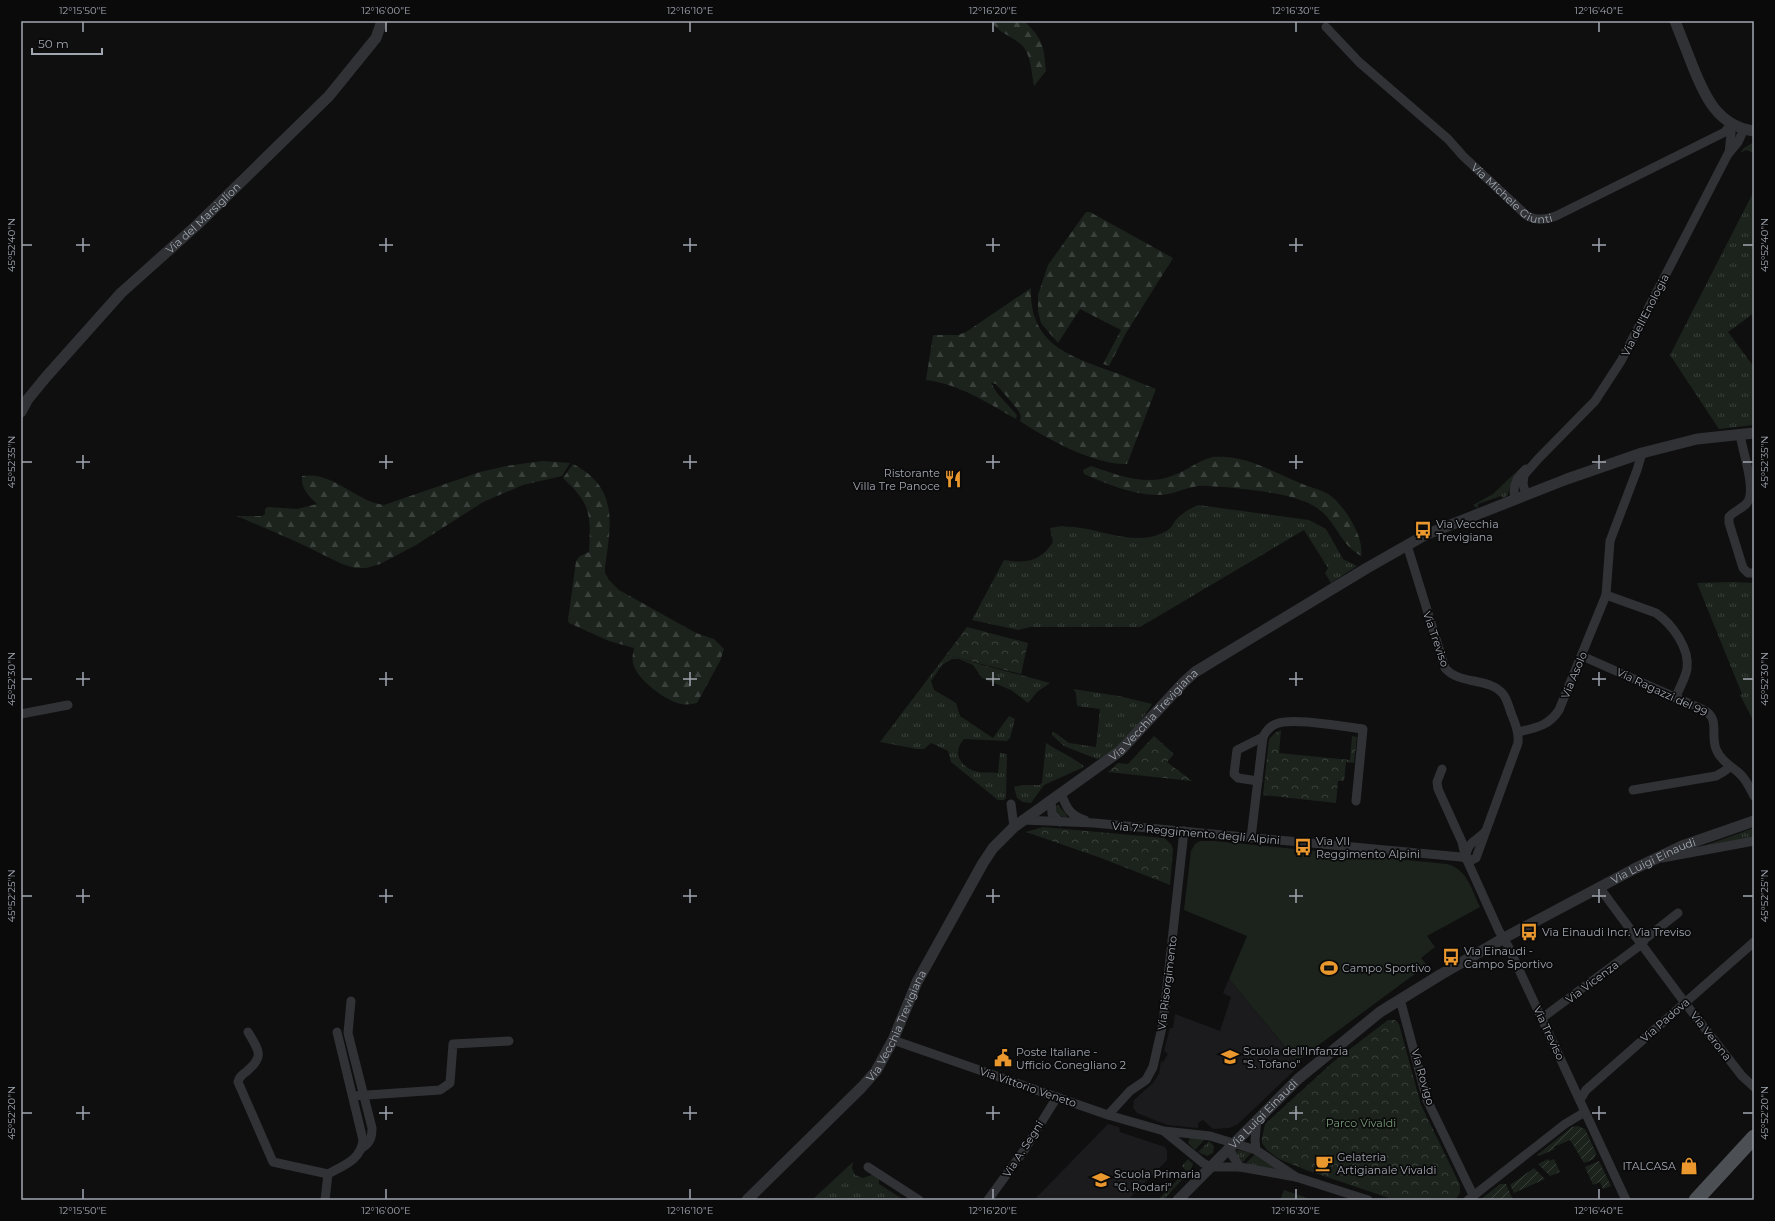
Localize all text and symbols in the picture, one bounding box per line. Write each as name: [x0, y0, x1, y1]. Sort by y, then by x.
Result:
text: 12°15'50"E: [59, 4, 107, 17]
text: 12°16'00"E: [361, 4, 411, 17]
text: 12°16'10"E: [667, 4, 714, 17]
text: 12°16'20"E: [969, 4, 1018, 17]
text: 12°16'30"E: [1272, 4, 1321, 17]
text: 12°16'40"E: [1575, 4, 1624, 17]
scale bar: [32, 30, 102, 56]
text: 50 m: [38, 36, 69, 51]
street label: Via Michele Giunti: [1468, 160, 1554, 226]
street label: Via del Marsiglion: [163, 180, 243, 257]
text: 45°52'40"N: [5, 218, 18, 272]
text: 45°52'40"N: [1758, 218, 1771, 272]
street label: Via dell'Enologia: [1618, 271, 1672, 359]
text: 45°52'35"N: [5, 436, 18, 488]
text: 45°52'35"N: [1758, 436, 1771, 488]
place label: Ristorante Villa Tre Panoce: [853, 466, 940, 493]
restaurant icon: Ristorante Villa Tre Panoce: [943, 469, 963, 489]
place label: Via Vecchia Trevigiana: [1436, 517, 1499, 544]
bus stop icon: Via Vecchia Trevigiana: [1413, 520, 1433, 540]
street label: Via Treviso: [1420, 609, 1452, 669]
street label: Via Asolo: [1558, 649, 1590, 701]
text: 45°52'30"N: [5, 652, 18, 706]
text: 45°52'30"N: [1758, 652, 1771, 706]
street label: Via Ragazzi del 99: [1614, 665, 1710, 719]
street label: Via Vecchia Trevigiana: [1106, 666, 1201, 764]
street label: Via 7° Reggimento degli Alpini: [1112, 819, 1280, 847]
place label: Via VII Reggimento Alpini: [1316, 834, 1420, 861]
street label: Via Luigi Einaudi: [1609, 835, 1697, 887]
bus stop icon: Via VII Reggimento Alpini: [1293, 837, 1313, 857]
text: 45°52'25"N: [5, 869, 18, 923]
text: 45°52'25"N: [1758, 869, 1771, 923]
bus stop icon: Via Einaudi Incr. Via Treviso: [1519, 922, 1539, 942]
place label: Via Einaudi Incr. Via Treviso: [1542, 925, 1691, 939]
street label: Via Risorgimento: [1154, 935, 1180, 1031]
place label: Via Einaudi - Campo Sportivo: [1464, 944, 1553, 971]
bus stop icon: Via Einaudi - Campo Sportivo: [1441, 947, 1461, 967]
sports icon: Campo Sportivo: [1319, 958, 1339, 978]
street label: Via Vicenza: [1563, 958, 1621, 1006]
place label: Campo Sportivo: [1342, 961, 1431, 975]
street label: Via Vecchia Trevigiana: [863, 968, 929, 1084]
street label: Via Padova: [1638, 995, 1692, 1045]
street label: Via Treviso: [1530, 1004, 1568, 1062]
street label: Via Verona: [1687, 1009, 1735, 1063]
place label: Scuola dell'Infanzia "S. Tofano": [1243, 1044, 1348, 1071]
place label: Poste Italiane - Ufficio Conegliano 2: [1016, 1045, 1126, 1072]
school or university icon: Scuola dell'Infanzia "S. Tofano": [1220, 1047, 1240, 1067]
street label: Via Rovigo: [1408, 1047, 1438, 1107]
public building icon: Poste Italiane - Ufficio Conegliano 2: [993, 1048, 1013, 1068]
street label: Via Vittorio Veneto: [978, 1064, 1078, 1110]
street label: Via Luigi Einaudi: [1226, 1076, 1301, 1152]
text: 45°52'20"N: [5, 1086, 18, 1140]
text: 45°52'20"N: [1758, 1086, 1771, 1140]
park label: Parco Vivaldi: [1326, 1116, 1396, 1130]
street label: Via A. Segni: [1000, 1118, 1046, 1180]
place label: Gelateria Artigianale Vivaldi: [1337, 1150, 1436, 1177]
cafe icon: Gelateria Artigianale Vivaldi: [1314, 1153, 1334, 1173]
shop icon: ITALCASA: [1679, 1156, 1699, 1176]
place label: ITALCASA: [1622, 1159, 1676, 1173]
place label: Scuola Primaria "G. Rodari": [1114, 1167, 1200, 1194]
school or university icon: Scuola Primaria "G. Rodari": [1091, 1170, 1111, 1190]
text: 12°15'50"E: [59, 1204, 107, 1217]
text: 12°16'00"E: [361, 1204, 411, 1217]
text: 12°16'10"E: [667, 1204, 714, 1217]
text: 12°16'20"E: [969, 1204, 1018, 1217]
text: 12°16'30"E: [1272, 1204, 1321, 1217]
text: 12°16'40"E: [1575, 1204, 1624, 1217]

